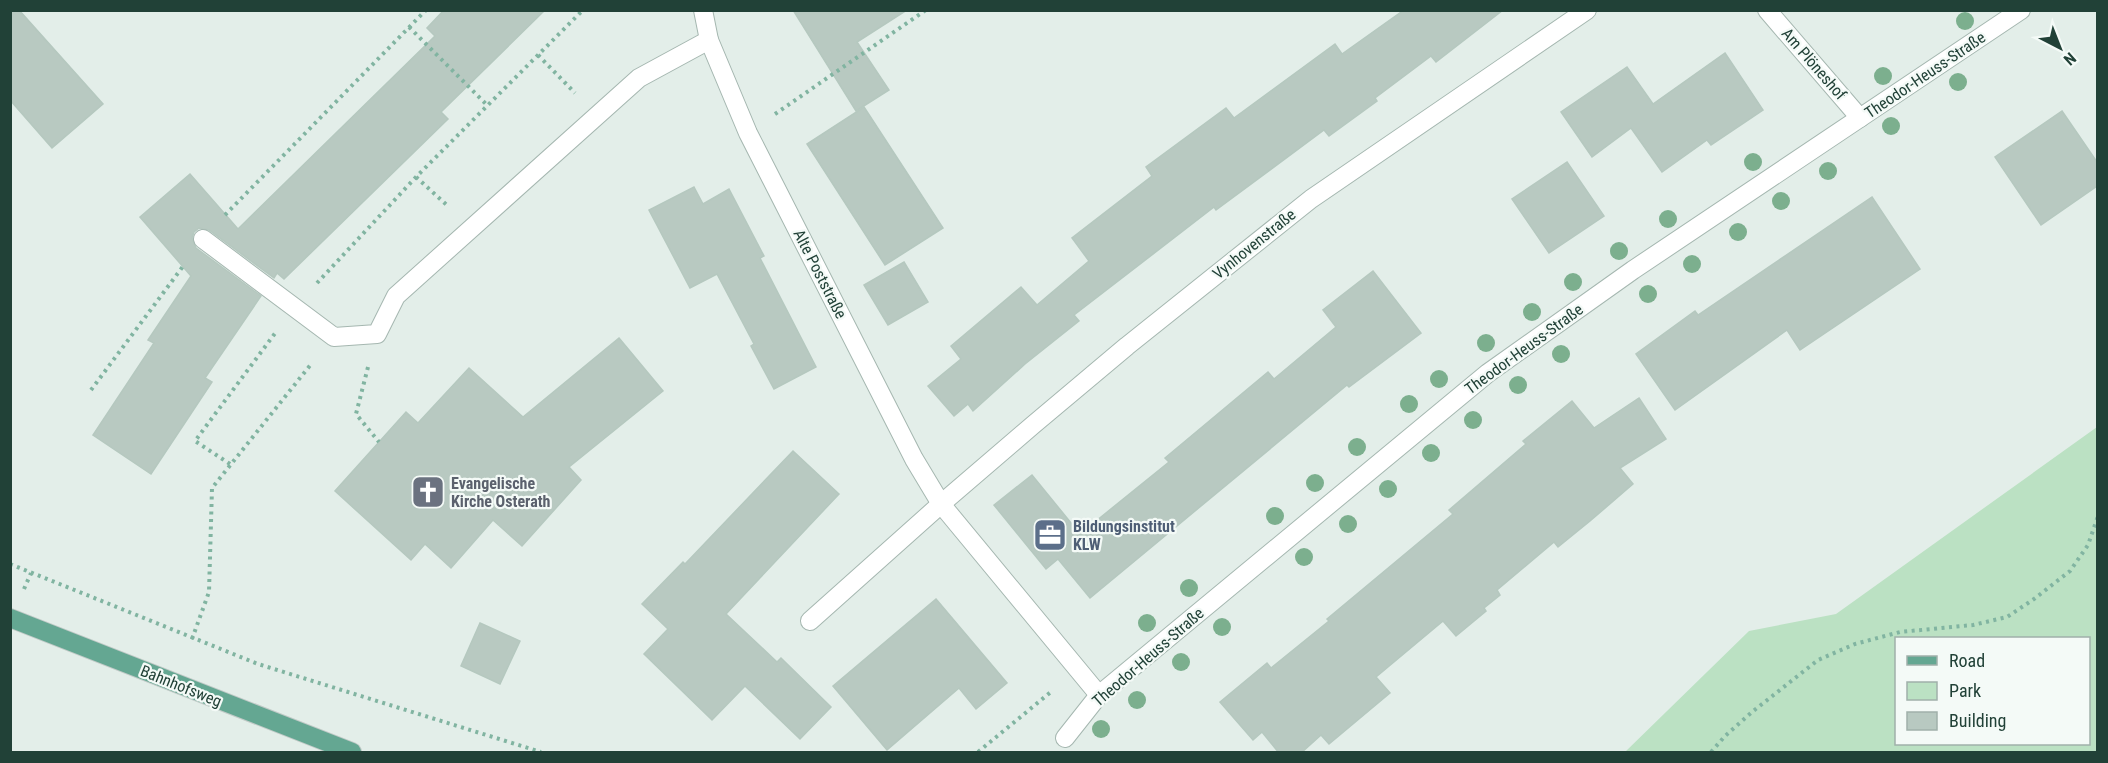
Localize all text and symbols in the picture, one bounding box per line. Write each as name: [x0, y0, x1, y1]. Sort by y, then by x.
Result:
north arrow: [2030, 18, 2090, 78]
street label: Am Plöneshof: [1778, 24, 1850, 104]
street label: Theodor-Heuss-Straße: [1861, 28, 1989, 122]
text: N: [2060, 48, 2080, 69]
street label: Vynhovenstraße: [1209, 205, 1299, 283]
street label: Alte Poststraße: [789, 226, 851, 322]
street label: Theodor-Heuss-Straße: [1461, 300, 1587, 398]
church icon: Evangelische Kirche Osterath: [410, 474, 446, 510]
place label: Evangelische Kirche Osterath: [451, 474, 551, 511]
office icon: Bildungsinstitut KLW: [1032, 517, 1068, 553]
place label: Bildungsinstitut KLW: [1073, 517, 1175, 554]
street label: Theodor-Heuss-Straße: [1088, 604, 1208, 710]
legend: [1895, 637, 2090, 745]
text: Road: [1949, 650, 1985, 671]
street label: Bahnhofsweg: [138, 661, 224, 711]
text: Park: [1949, 680, 1981, 701]
text: Building: [1949, 710, 2006, 731]

